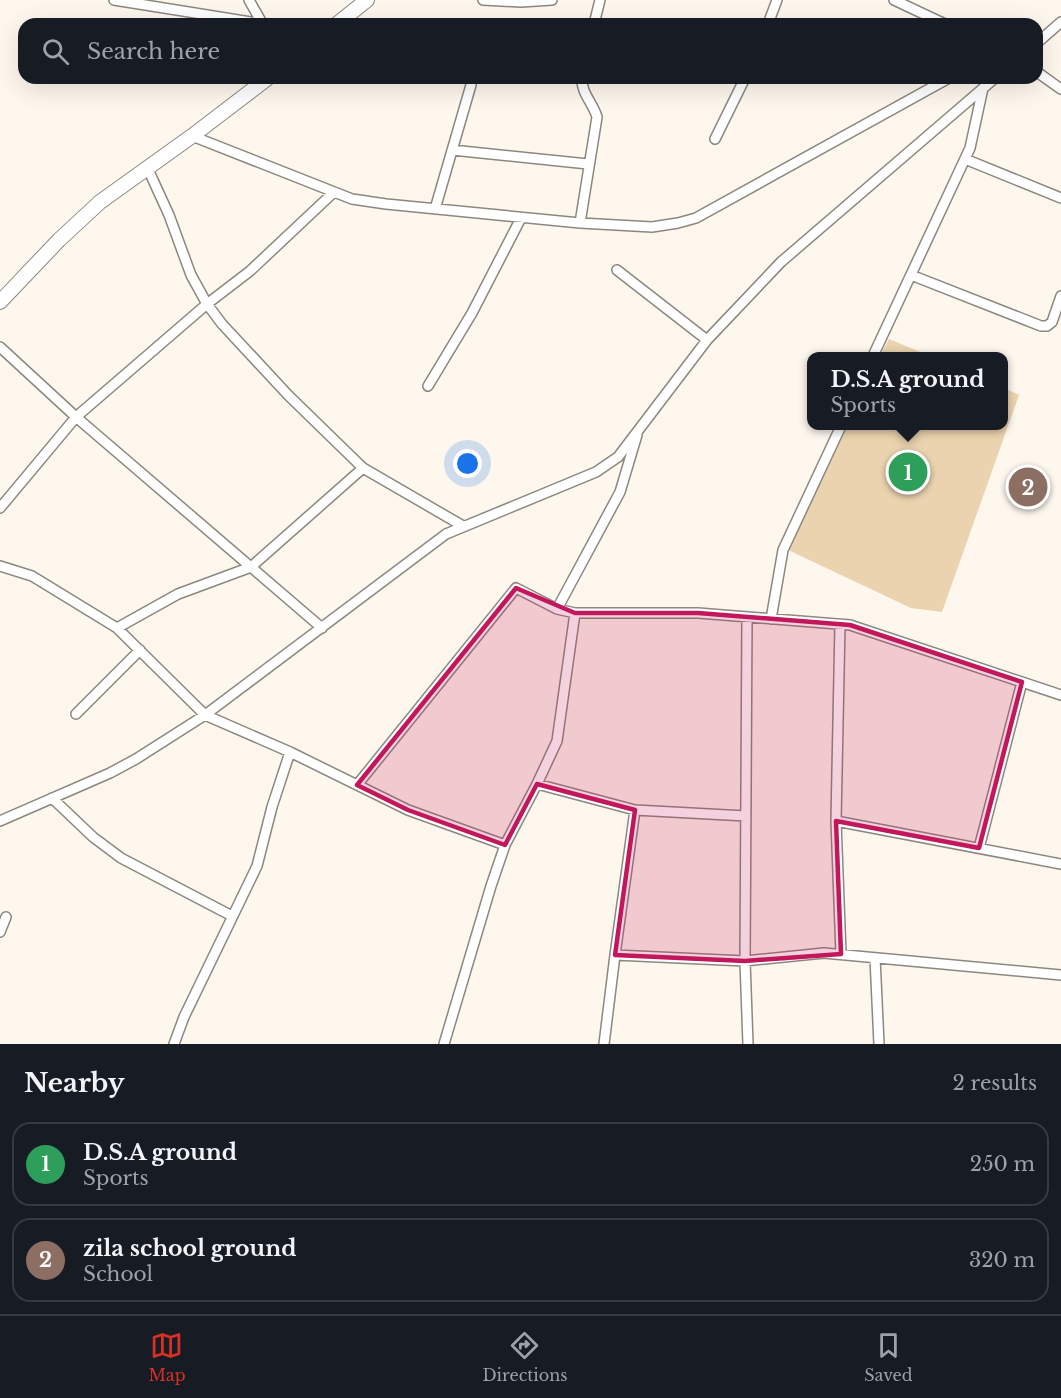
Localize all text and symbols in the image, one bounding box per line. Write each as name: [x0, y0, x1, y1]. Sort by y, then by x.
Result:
search box: [18, 18, 1043, 84]
icon: search: [39, 35, 72, 68]
text: Search here: [87, 38, 220, 65]
popup: [807, 352, 1008, 430]
text: D.S.A ground: [830, 366, 985, 393]
text: Sports: [830, 393, 896, 417]
your location: [453, 449, 482, 478]
pin: 1: [888, 450, 928, 494]
pin: 2: [1008, 464, 1048, 510]
text: Nearby: [24, 1067, 125, 1099]
text: 2 results: [953, 1071, 1037, 1095]
text: D.S.A ground: [83, 1139, 237, 1166]
text: 1: [41, 1152, 50, 1176]
text: 250 m: [970, 1152, 1035, 1176]
text: Sports: [83, 1166, 149, 1190]
text: zila school ground: [83, 1235, 296, 1262]
text: 2: [39, 1248, 52, 1272]
text: 320 m: [969, 1248, 1035, 1272]
text: School: [83, 1262, 153, 1286]
tab: Map: [148, 1329, 186, 1385]
tab: Directions: [482, 1329, 567, 1385]
tab: Saved: [864, 1329, 913, 1385]

